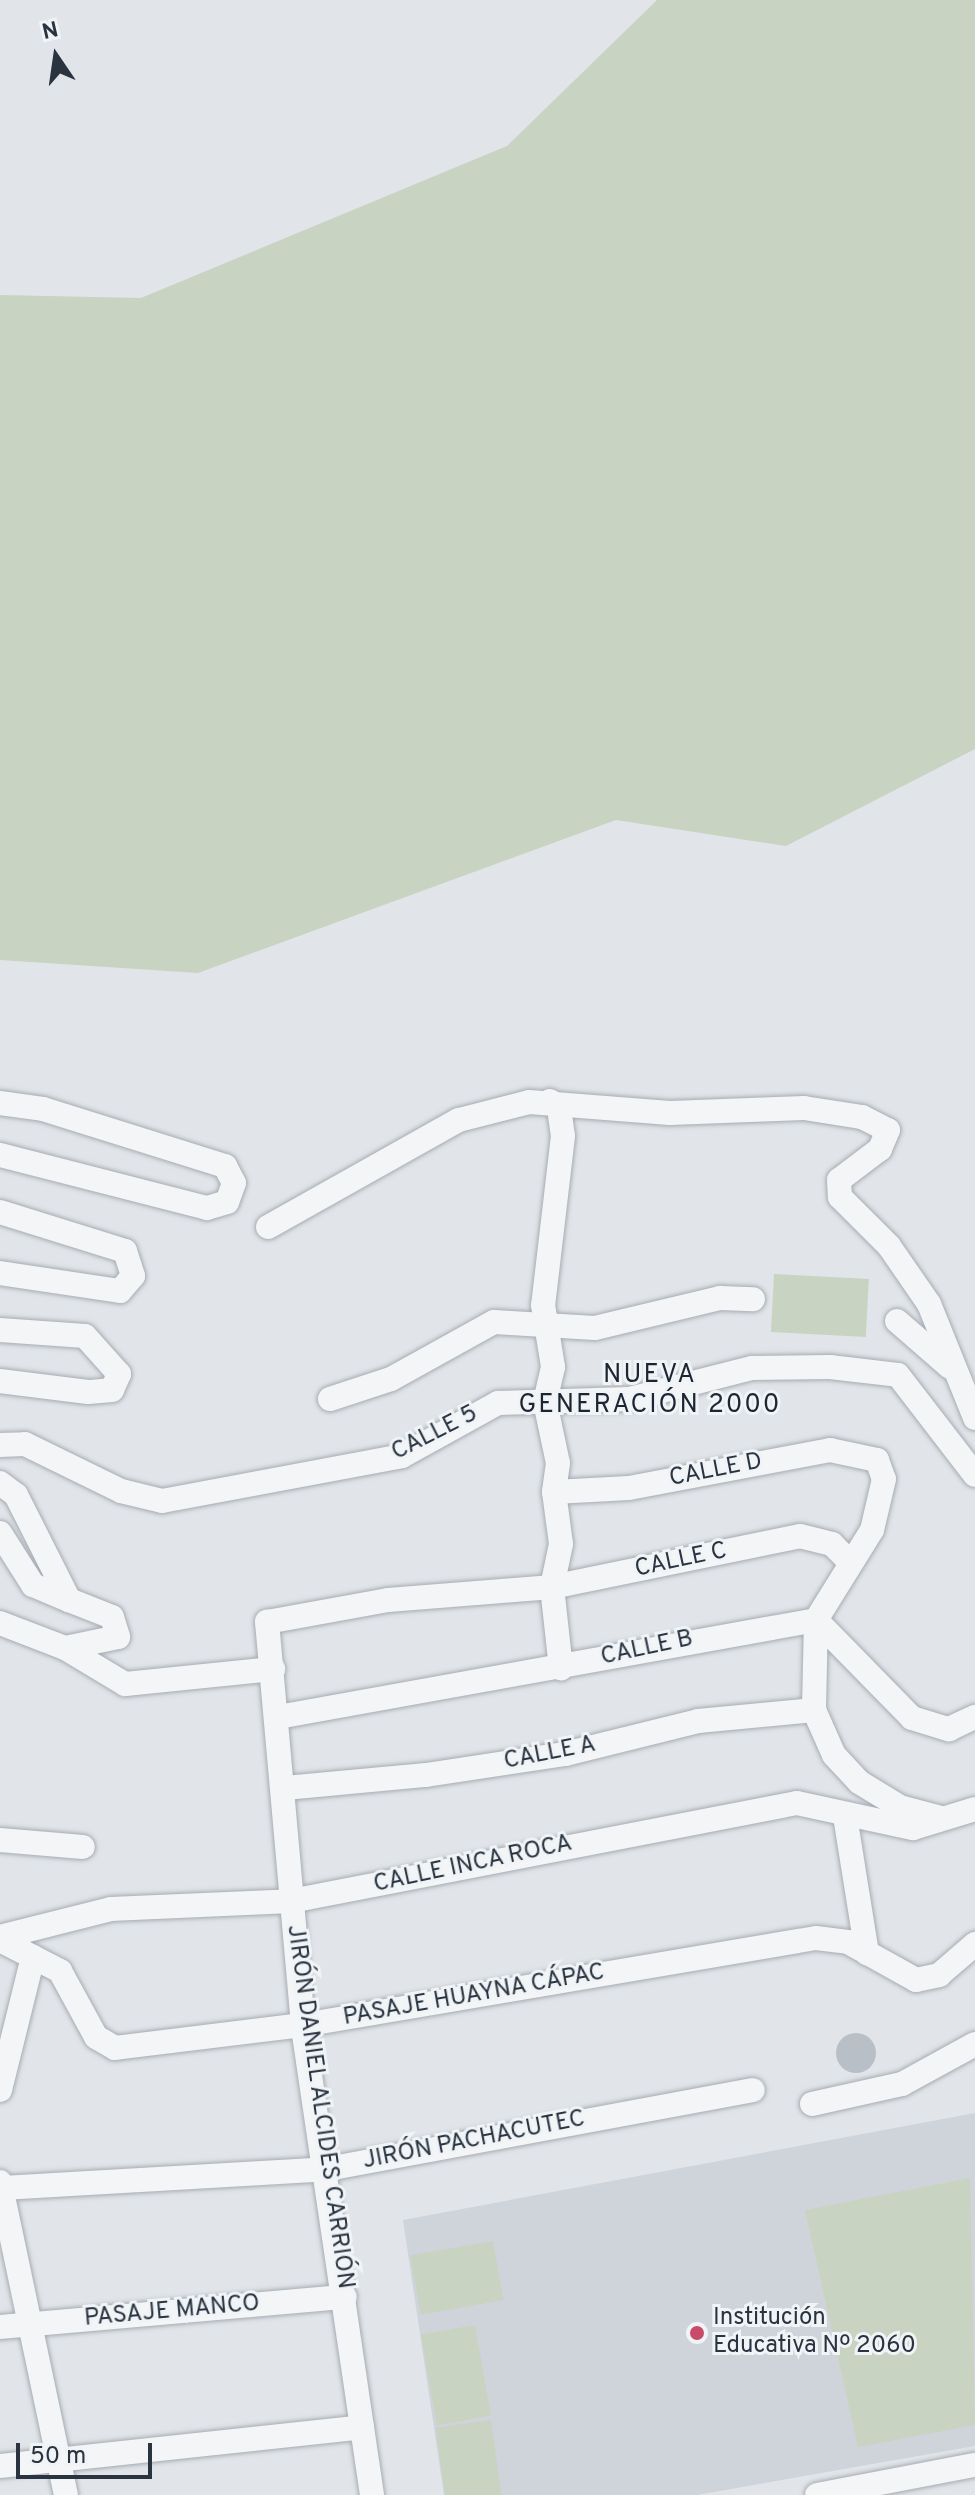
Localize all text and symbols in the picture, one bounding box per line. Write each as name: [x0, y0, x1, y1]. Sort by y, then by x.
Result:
north arrow: [16, 16, 96, 96]
text: N: [40, 17, 61, 47]
district label: NUEVA GENERACIÓN 2000: [518, 1360, 782, 1422]
street label: CALLE 5: [387, 1400, 483, 1468]
street label: CALLE D: [667, 1448, 765, 1494]
street label: CALLE C: [632, 1537, 730, 1585]
street label: CALLE B: [598, 1625, 696, 1673]
street label: CALLE A: [501, 1731, 599, 1777]
street label: CALLE INCA ROCA: [371, 1830, 575, 1900]
street label: JIRÓN DANIEL ALCIDES CARRIÓN: [279, 1922, 359, 2292]
street label: PASAJE HUAYNA CÁPAC: [341, 1959, 607, 2033]
street label: JIRÓN PACHACUTEC: [361, 2105, 587, 2177]
street label: PASAJE MANCO: [83, 2290, 261, 2334]
place label: Institución Educativa Nº 2060: [713, 2305, 916, 2361]
marker: Institución Educativa Nº 2060: [688, 2324, 706, 2342]
scale bar: [20, 2427, 156, 2477]
text: 50 m: [30, 2442, 86, 2472]

